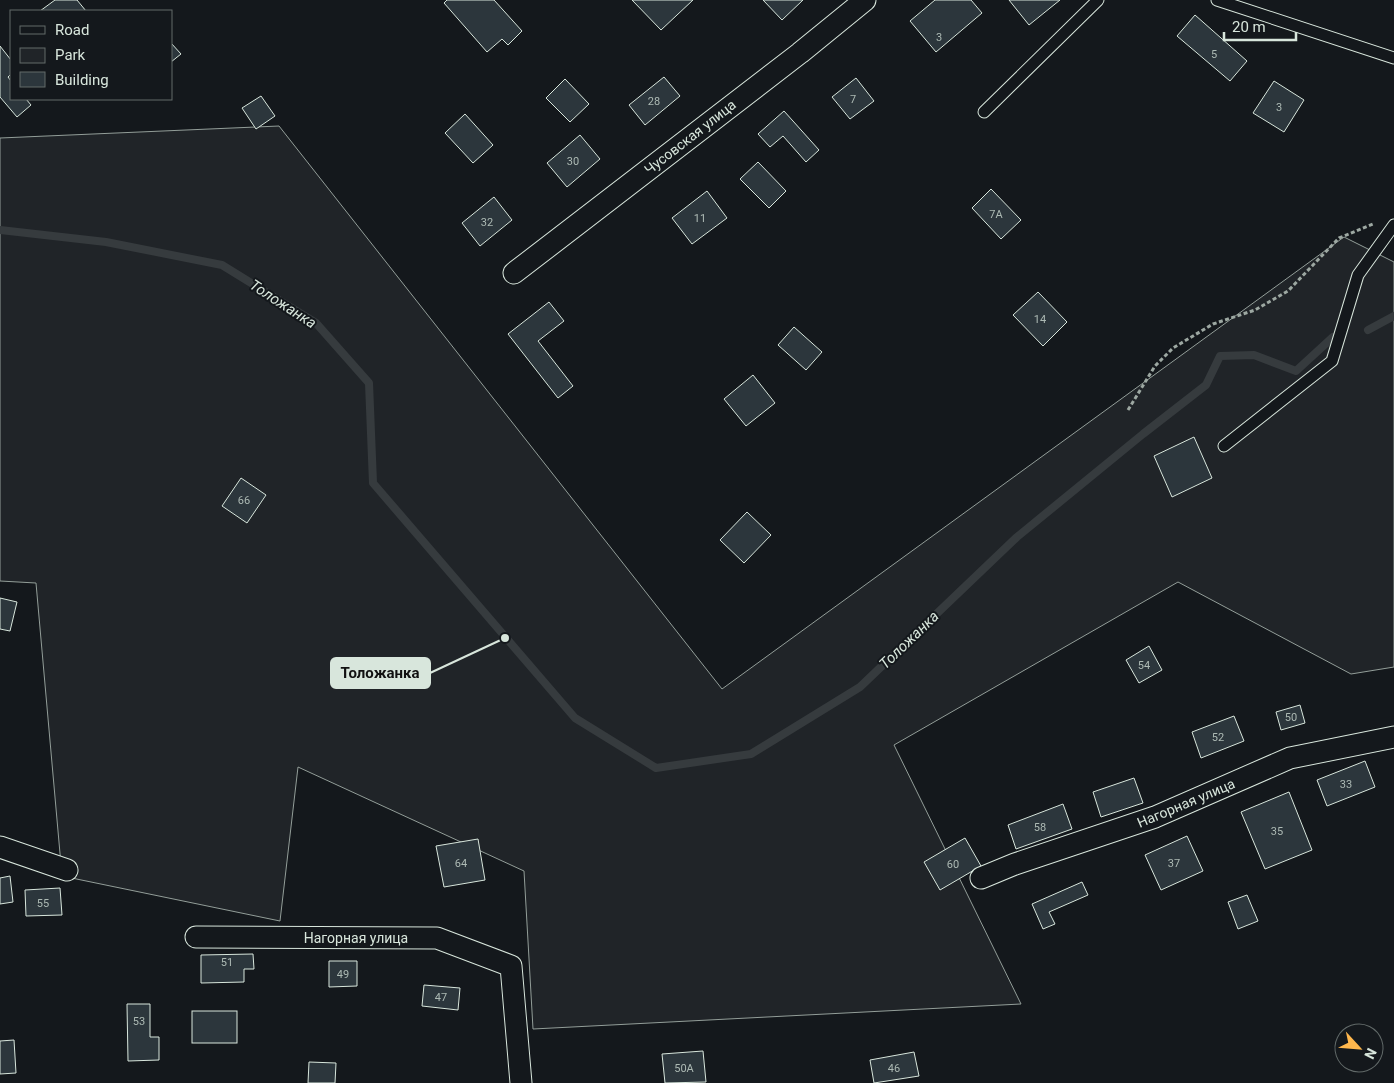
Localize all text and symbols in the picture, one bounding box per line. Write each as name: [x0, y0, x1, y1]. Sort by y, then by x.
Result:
legend: [10, 10, 172, 100]
scale bar: [1224, 10, 1296, 42]
text: 20 m: [1232, 18, 1266, 36]
text: Road: [55, 21, 89, 39]
house number: 3: [936, 31, 942, 44]
text: Park: [55, 46, 86, 64]
house number: 5: [1211, 48, 1217, 61]
text: Building: [55, 71, 109, 89]
house number: 7: [850, 93, 856, 106]
house number: 28: [648, 95, 660, 108]
street label: Чусовская улица: [641, 96, 739, 178]
house number: 3: [1276, 101, 1282, 114]
house number: 30: [567, 155, 579, 168]
house number: 7А: [989, 208, 1004, 221]
house number: 11: [694, 212, 706, 225]
house number: 32: [481, 216, 493, 229]
water label: Толожанка: [246, 276, 320, 332]
house number: 14: [1034, 313, 1046, 326]
house number: 66: [238, 494, 250, 507]
water label: Толожанка: [875, 607, 943, 673]
callout: Толожанка: [331, 658, 430, 688]
house number: 54: [1138, 659, 1150, 672]
text: Толожанка: [340, 664, 420, 682]
house number: 50: [1285, 711, 1297, 724]
house number: 52: [1212, 731, 1224, 744]
street label: Нагорная улица: [1135, 775, 1237, 831]
house number: 33: [1340, 778, 1352, 791]
house number: 58: [1034, 821, 1046, 834]
house number: 35: [1271, 825, 1283, 838]
house number: 64: [455, 857, 467, 870]
house number: 37: [1168, 857, 1180, 870]
house number: 60: [947, 858, 959, 871]
house number: 55: [37, 897, 49, 910]
street label: Нагорная улица: [304, 930, 408, 946]
house number: 51: [221, 956, 233, 969]
house number: 49: [337, 968, 349, 981]
house number: 47: [435, 991, 447, 1004]
house number: 53: [133, 1015, 145, 1028]
north arrow: [1334, 1023, 1384, 1073]
text: N: [1361, 1046, 1380, 1062]
house number: 50А: [674, 1062, 695, 1075]
house number: 46: [888, 1062, 900, 1075]

